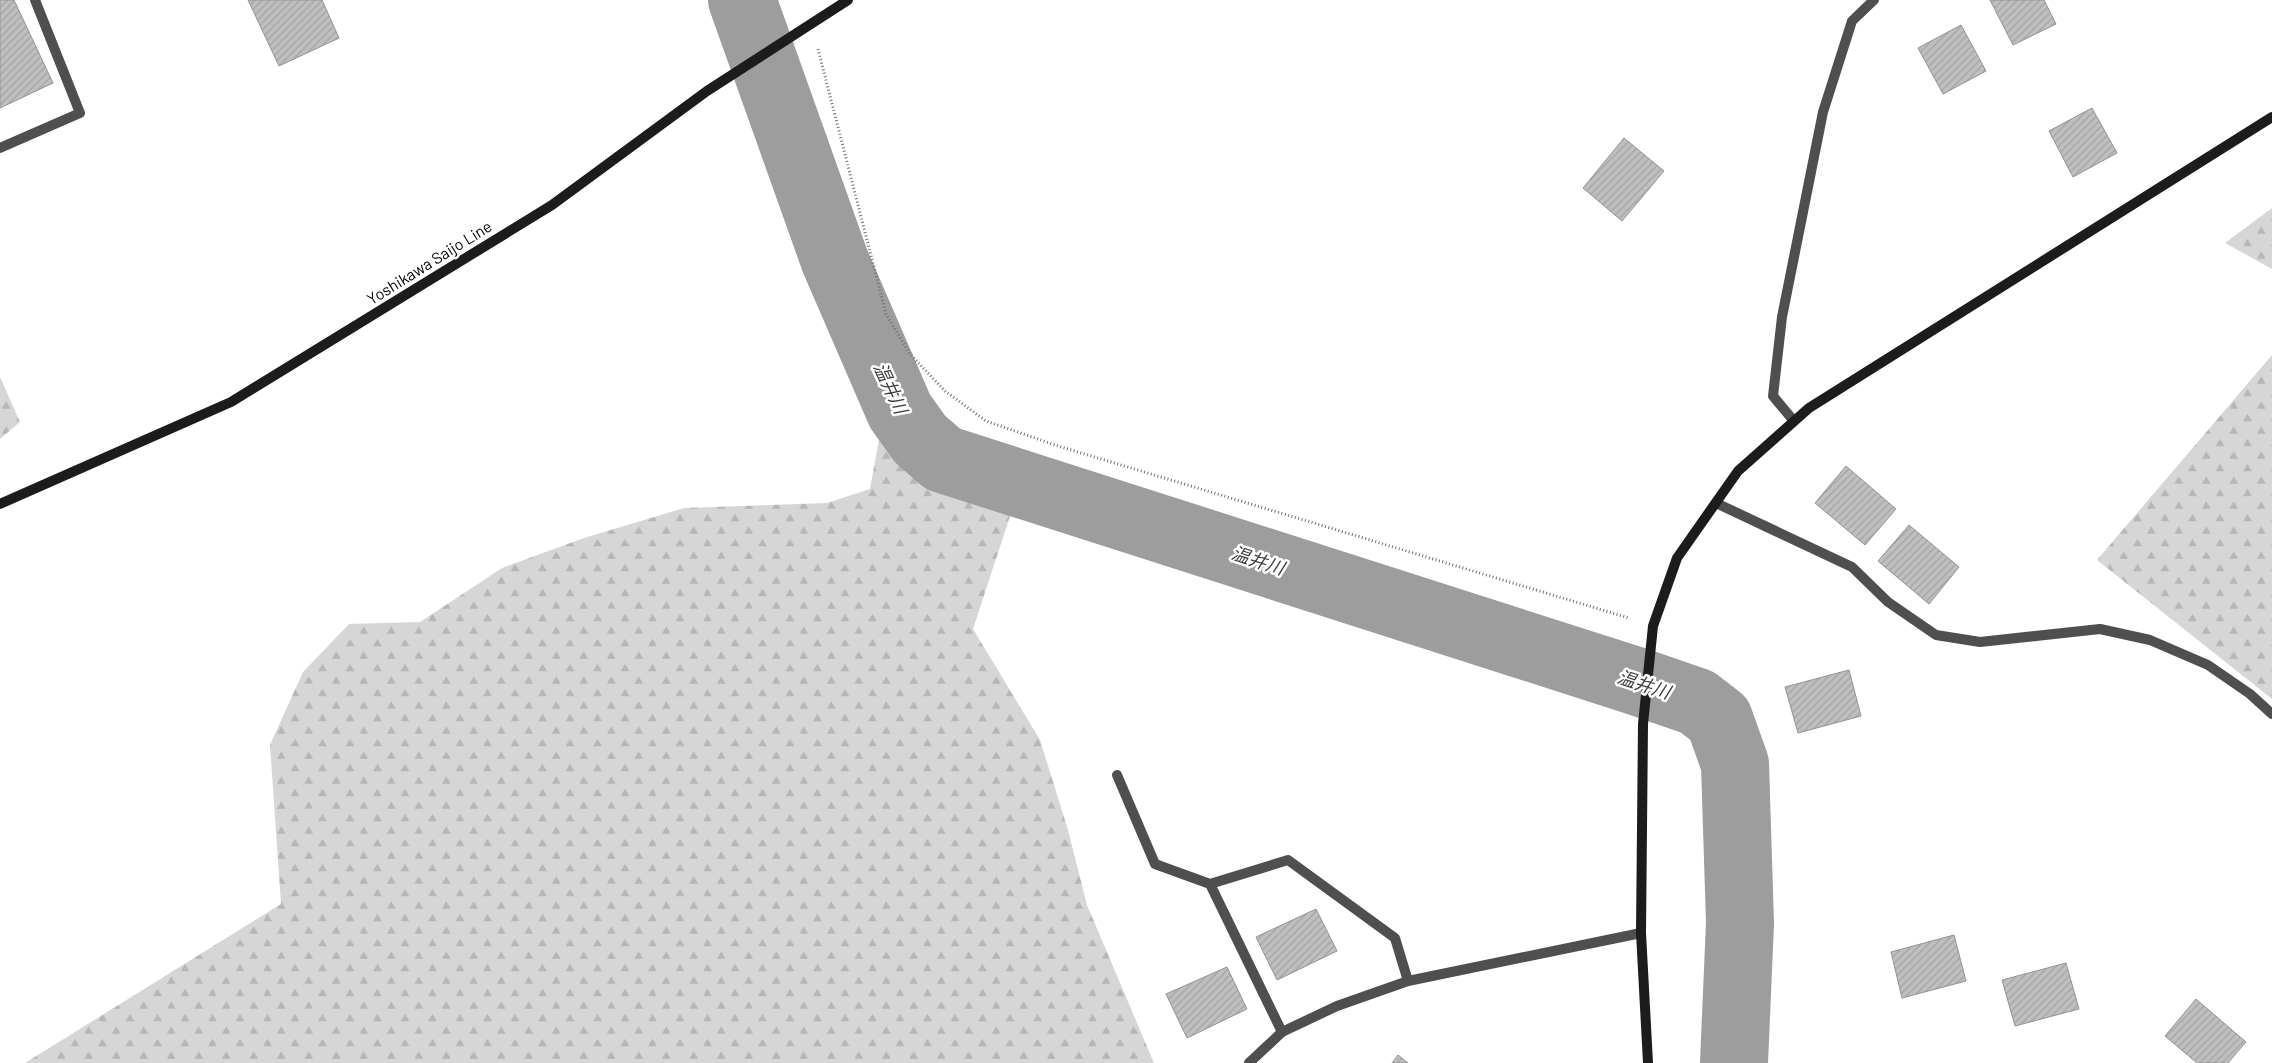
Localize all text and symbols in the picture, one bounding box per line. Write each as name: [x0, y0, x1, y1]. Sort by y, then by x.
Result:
street label: Yoshikawa Saijo Line: [363, 216, 495, 308]
water label: 温井川: [870, 359, 913, 419]
water label: 温井川: [1229, 541, 1289, 579]
water label: 温井川: [1615, 665, 1675, 703]

